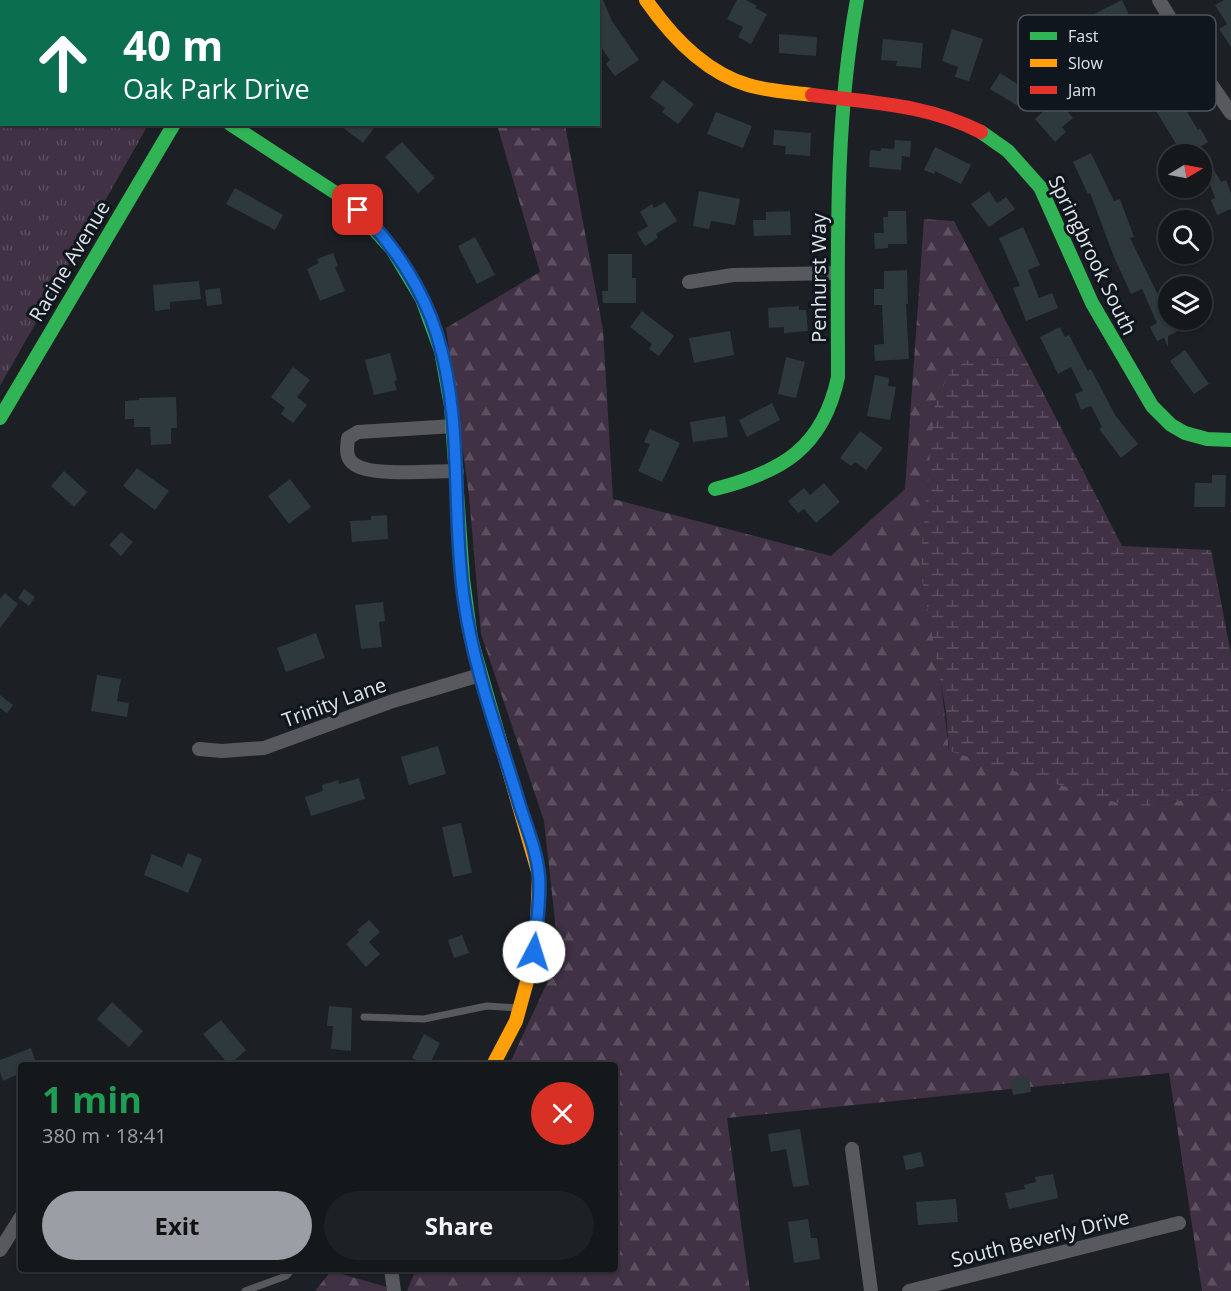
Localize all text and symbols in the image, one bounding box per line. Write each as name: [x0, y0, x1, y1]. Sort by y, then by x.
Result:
legend: [1018, 15, 1216, 111]
text: 40 m: [123, 16, 223, 73]
icon: ahead: [24, 24, 102, 102]
text: Fast: [1068, 25, 1099, 47]
text: Slow: [1068, 52, 1103, 74]
text: Oak Park Drive: [123, 70, 310, 107]
text: Jam: [1066, 79, 1096, 101]
north arrow: [1158, 144, 1212, 198]
map controls: [1158, 144, 1212, 330]
street label: Springbrook South: [1043, 171, 1143, 339]
pin: [332, 184, 383, 235]
icon: arrive: [341, 193, 374, 226]
street label: Racine Avenue: [22, 196, 116, 326]
button: search: [1158, 210, 1212, 264]
street label: Penhurst Way: [805, 212, 832, 343]
button: layers: [1158, 276, 1212, 330]
street label: Trinity Lane: [278, 671, 390, 733]
position arrow: [502, 920, 566, 984]
text: 1 min: [42, 1075, 142, 1124]
button: close: [531, 1082, 594, 1145]
text: 380 m · 18:41: [42, 1122, 167, 1149]
button: Exit: [42, 1191, 312, 1260]
button: Share: [324, 1191, 594, 1260]
street label: South Beverly Drive: [948, 1203, 1132, 1273]

